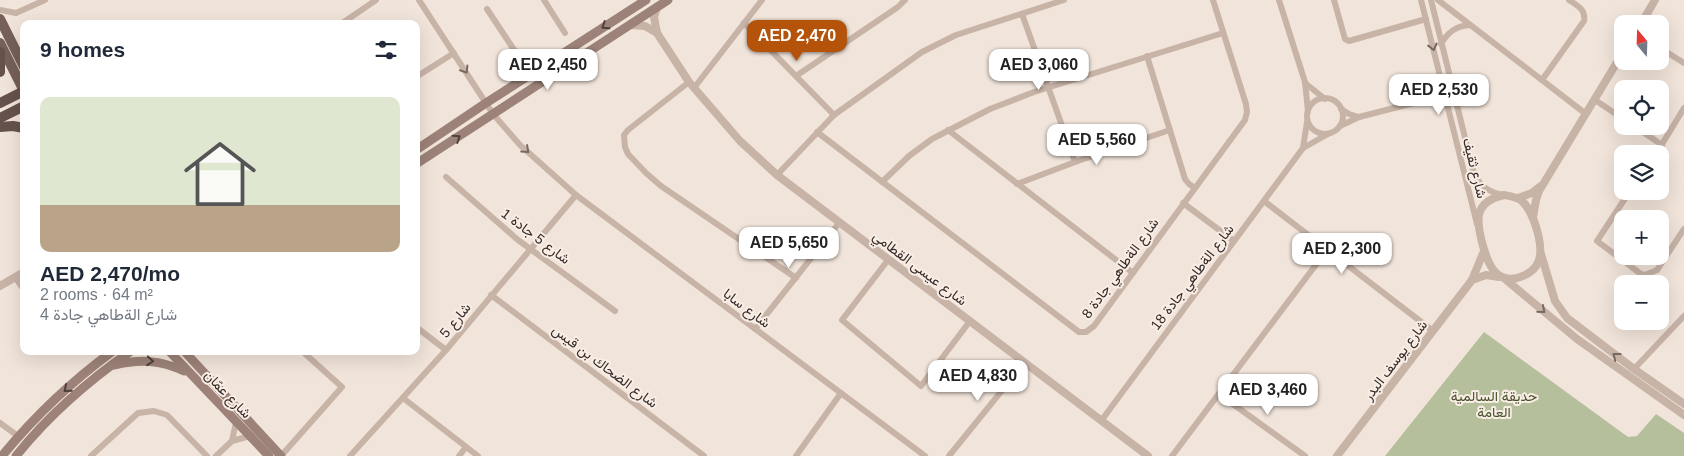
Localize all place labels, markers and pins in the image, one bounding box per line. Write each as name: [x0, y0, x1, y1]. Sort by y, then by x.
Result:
pin: AED 2,470: [740, 20, 854, 62]
pin: AED 2,450: [491, 48, 605, 91]
pin: AED 3,060: [982, 48, 1096, 91]
pin: AED 2,530: [1382, 74, 1496, 116]
pin: AED 5,560: [1040, 124, 1154, 166]
pin: AED 5,650: [732, 226, 846, 269]
pin: AED 2,300: [1285, 232, 1399, 275]
pin: AED 4,830: [921, 360, 1035, 402]
pin: AED 3,460: [1211, 374, 1325, 416]

